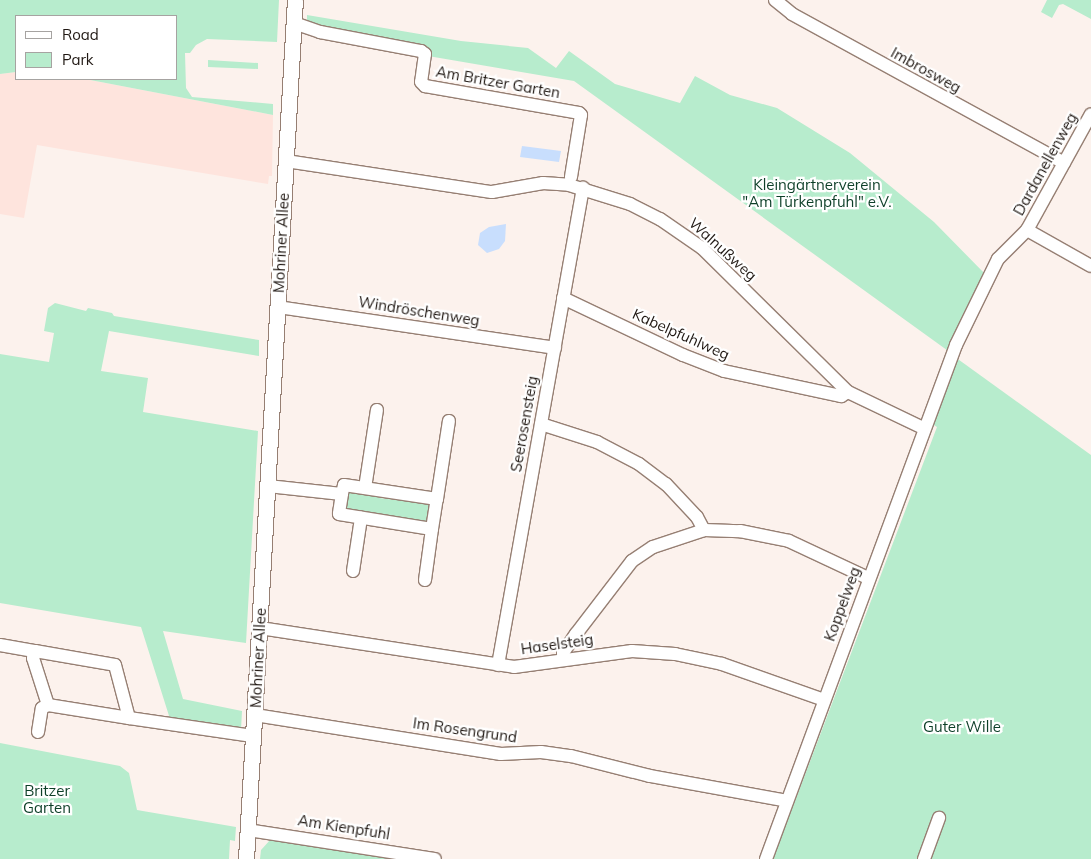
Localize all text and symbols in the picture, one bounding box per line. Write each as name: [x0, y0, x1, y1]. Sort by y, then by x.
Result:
legend: [15, 15, 178, 80]
text: Road: [62, 25, 99, 44]
street label: Imbrosweg: [888, 43, 964, 97]
text: Park: [62, 50, 94, 69]
street label: Am Britzer Garten: [435, 62, 561, 102]
street label: Dardanellenweg: [1009, 109, 1081, 219]
park label: Kleingärtnerverein "Am Türkenpfuhl" e.V.: [742, 175, 892, 210]
street label: Mohriner Allee: [269, 193, 293, 293]
street label: Walnußweg: [685, 214, 761, 284]
street label: Windröschenweg: [357, 293, 481, 329]
street label: Kabelpfuhlweg: [630, 305, 732, 363]
street label: Seerosensteig: [507, 375, 541, 473]
street label: Koppelweg: [820, 564, 864, 644]
street label: Mohriner Allee: [246, 608, 270, 708]
street label: Haselsteig: [520, 630, 594, 658]
street label: Im Rosengrund: [412, 714, 518, 746]
park label: Guter Wille: [923, 718, 1001, 736]
park label: Britzer Garten: [23, 781, 71, 816]
street label: Am Kienpfuhl: [297, 811, 391, 843]

